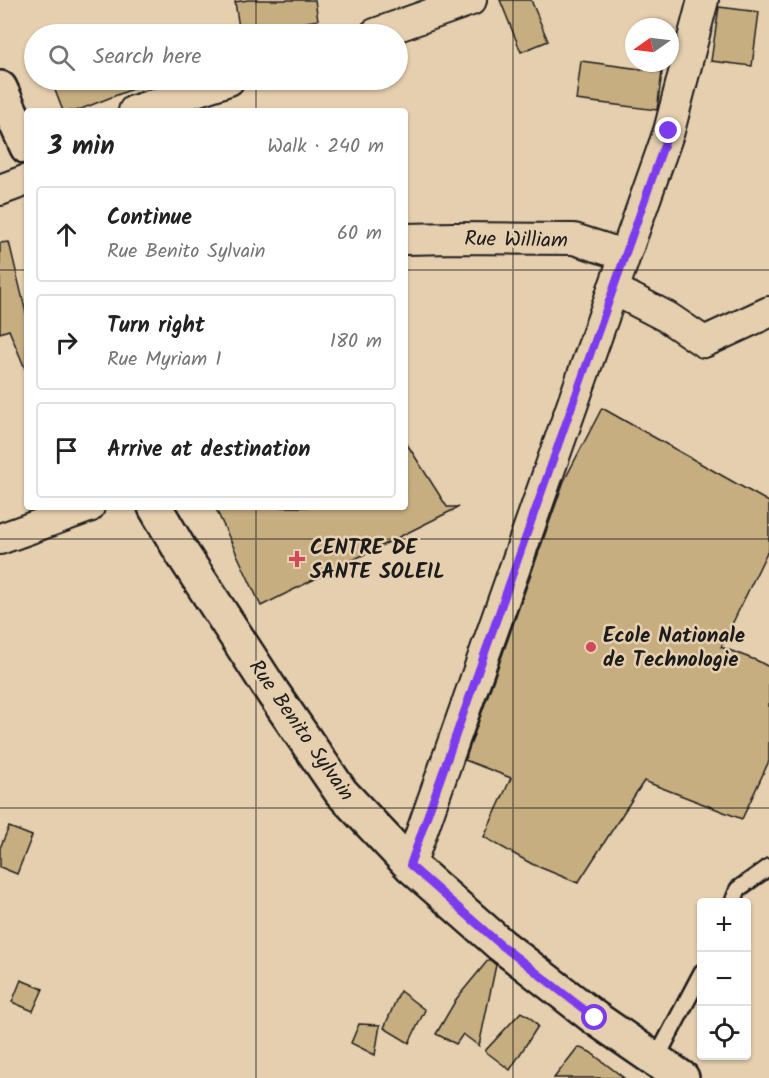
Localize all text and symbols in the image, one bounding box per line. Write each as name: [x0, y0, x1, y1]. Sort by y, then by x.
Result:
north arrow: [625, 18, 679, 72]
search box: [24, 24, 408, 90]
text: Search here: [93, 40, 201, 75]
icon: search: [45, 41, 78, 74]
route end: [655, 117, 681, 143]
text: 3 min: [48, 126, 115, 168]
text: Walk · 240 m: [267, 131, 384, 163]
text: Continue: [107, 201, 192, 236]
icon: ahead: [50, 218, 83, 251]
text: 60 m: [337, 218, 382, 250]
street label: Rue William: [464, 223, 568, 258]
text: Rue Benito Sylvain: [107, 236, 265, 268]
text: Turn right: [107, 309, 205, 344]
icon: right: [50, 326, 83, 359]
text: 180 m: [330, 326, 382, 358]
text: Rue Myriam 1: [107, 344, 221, 376]
text: Arrive at destination: [107, 433, 310, 468]
icon: arrive: [50, 434, 83, 467]
place label: CENTRE DE SANTE SOLEIL: [310, 532, 445, 589]
marker: CENTRE DE SANTE SOLEIL: [288, 550, 306, 568]
place label: Ecole Nationale de Technologie: [603, 620, 745, 677]
marker: Ecole Nationale de Technologie: [584, 640, 598, 654]
street label: Rue Benito Sylvain: [240, 653, 362, 808]
map controls: [697, 898, 751, 1060]
button: +: [697, 898, 751, 952]
button: −: [697, 952, 751, 1006]
route start: [581, 1004, 607, 1030]
button: locate: [697, 1006, 751, 1060]

